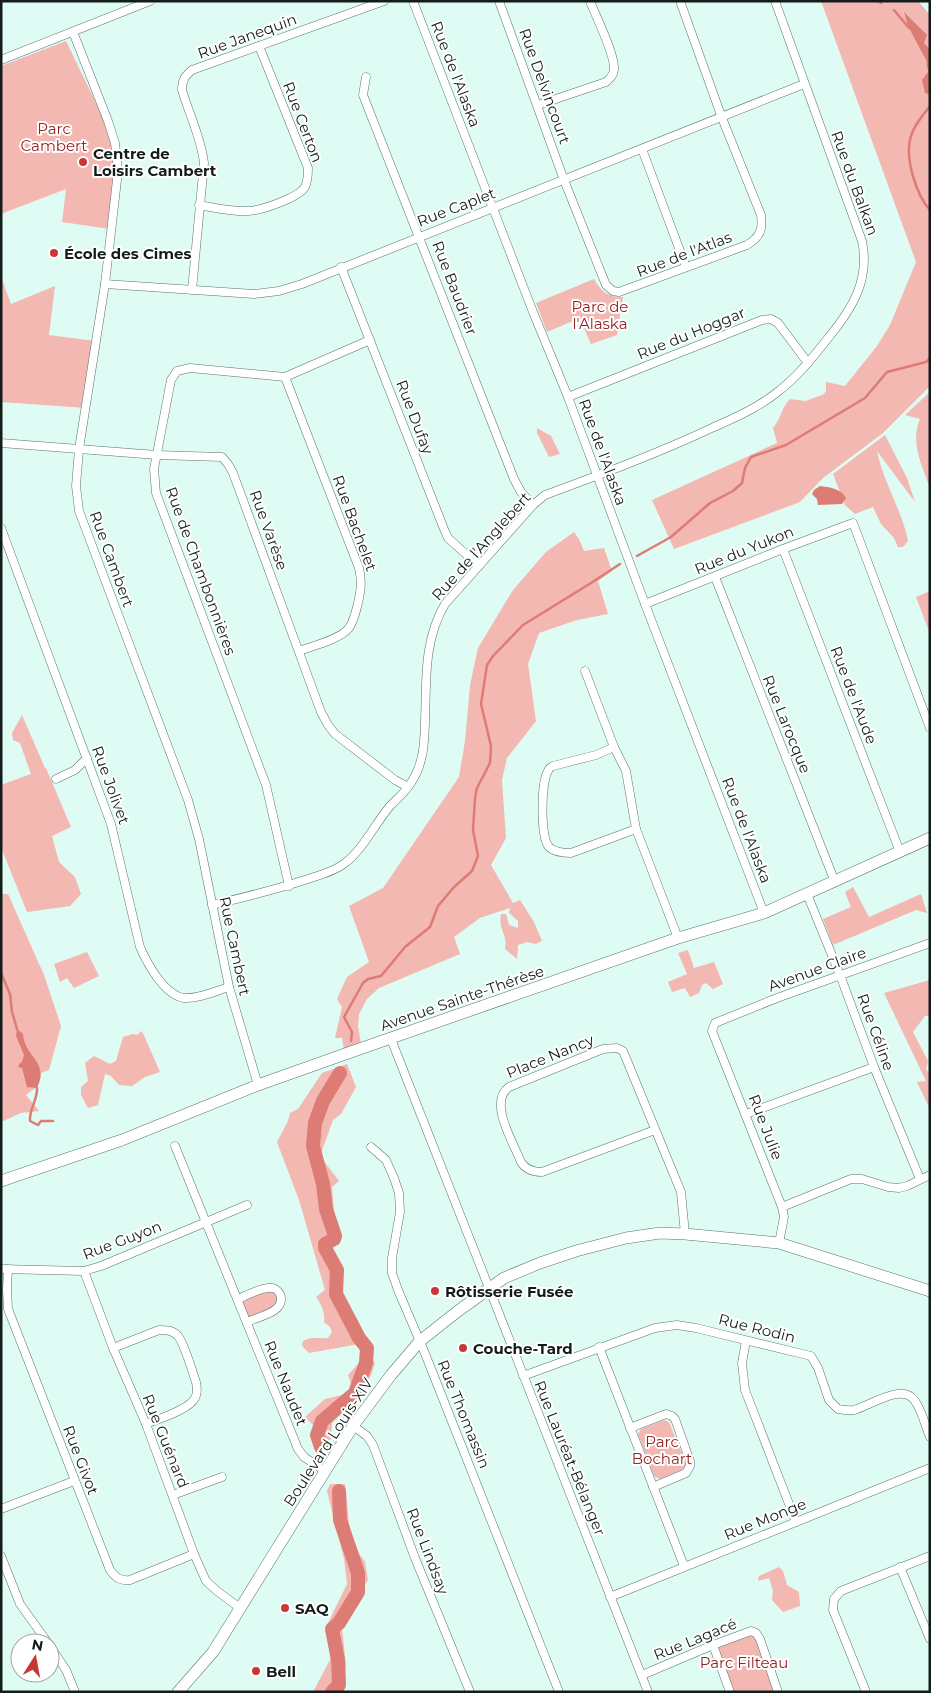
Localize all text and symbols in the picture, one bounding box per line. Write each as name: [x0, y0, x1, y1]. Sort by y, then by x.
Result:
street label: Rue Janequin: [195, 9, 299, 63]
street label: Rue de l'Alaska: [427, 18, 485, 130]
street label: Rue Delvincourt: [515, 26, 575, 146]
street label: Rue Certon: [279, 79, 327, 165]
park label: Parc Cambert: [21, 119, 87, 155]
street label: Rue du Balkan: [827, 128, 883, 238]
place label: Centre de Loisirs Cambert: [93, 144, 217, 180]
marker: Centre de Loisirs Cambert: [77, 156, 89, 168]
street label: Rue Caplet: [414, 183, 498, 231]
street label: Rue de l'Atlas: [634, 227, 734, 281]
street label: Rue Baudrier: [428, 238, 482, 338]
place label: École des Cimes: [64, 244, 192, 263]
marker: École des Cimes: [48, 247, 60, 259]
park label: Parc de l'Alaska: [572, 297, 628, 333]
street label: Rue du Hoggar: [634, 303, 748, 363]
street label: Rue Dufay: [392, 377, 438, 458]
street label: Rue de l'Alaska: [575, 396, 631, 508]
street label: Rue Bachelet: [329, 472, 381, 574]
street label: Rue de Chambonnières: [162, 484, 240, 658]
street label: Rue Varèse: [246, 487, 292, 573]
street label: Rue de l'Anglebert: [427, 488, 535, 604]
street label: Rue Cambert: [86, 508, 138, 610]
street label: Rue du Yukon: [692, 521, 796, 579]
street label: Rue de l'Aude: [827, 643, 881, 747]
street label: Rue Larocque: [759, 672, 815, 776]
street label: Rue Jolivet: [88, 743, 134, 827]
street label: Rue de l'Alaska: [718, 774, 776, 886]
street label: Rue Cambert: [215, 895, 255, 997]
street label: Avenue Claire: [765, 942, 869, 996]
street label: Avenue Sainte-Thérèse: [378, 961, 546, 1035]
street label: Rue Céline: [853, 991, 899, 1073]
street label: Place Nancy: [503, 1030, 597, 1082]
street label: Rue Julie: [745, 1092, 787, 1162]
street label: Rue Guyon: [80, 1216, 164, 1264]
place label: Rôtisserie Fusée: [445, 1282, 574, 1301]
marker: Rôtisserie Fusée: [429, 1285, 441, 1297]
street label: Rue Rodin: [717, 1309, 797, 1347]
street label: Rue Naudet: [260, 1338, 312, 1428]
place label: Couche-Tard: [473, 1339, 573, 1358]
marker: Couche-Tard: [457, 1342, 469, 1354]
street label: Rue Thomassin: [434, 1357, 494, 1471]
street label: Boulevard Louis-XIV: [279, 1374, 377, 1510]
street label: Rue Lauréat-Bélanger: [530, 1378, 610, 1538]
street label: Rue Guénard: [139, 1391, 193, 1491]
street label: Rue Givot: [59, 1423, 103, 1497]
park label: Parc Bochart: [632, 1432, 692, 1468]
street label: Rue Monge: [721, 1494, 809, 1544]
street label: Rue Lindsay: [403, 1505, 454, 1598]
place label: SAQ: [295, 1599, 329, 1618]
marker: SAQ: [279, 1602, 291, 1614]
street label: Rue Lagacé: [651, 1614, 739, 1664]
north arrow: [10, 1633, 60, 1683]
text: N: [30, 1635, 45, 1655]
park label: Parc Filteau: [700, 1653, 788, 1672]
place label: Bell: [266, 1662, 296, 1681]
marker: Bell: [250, 1665, 262, 1677]

